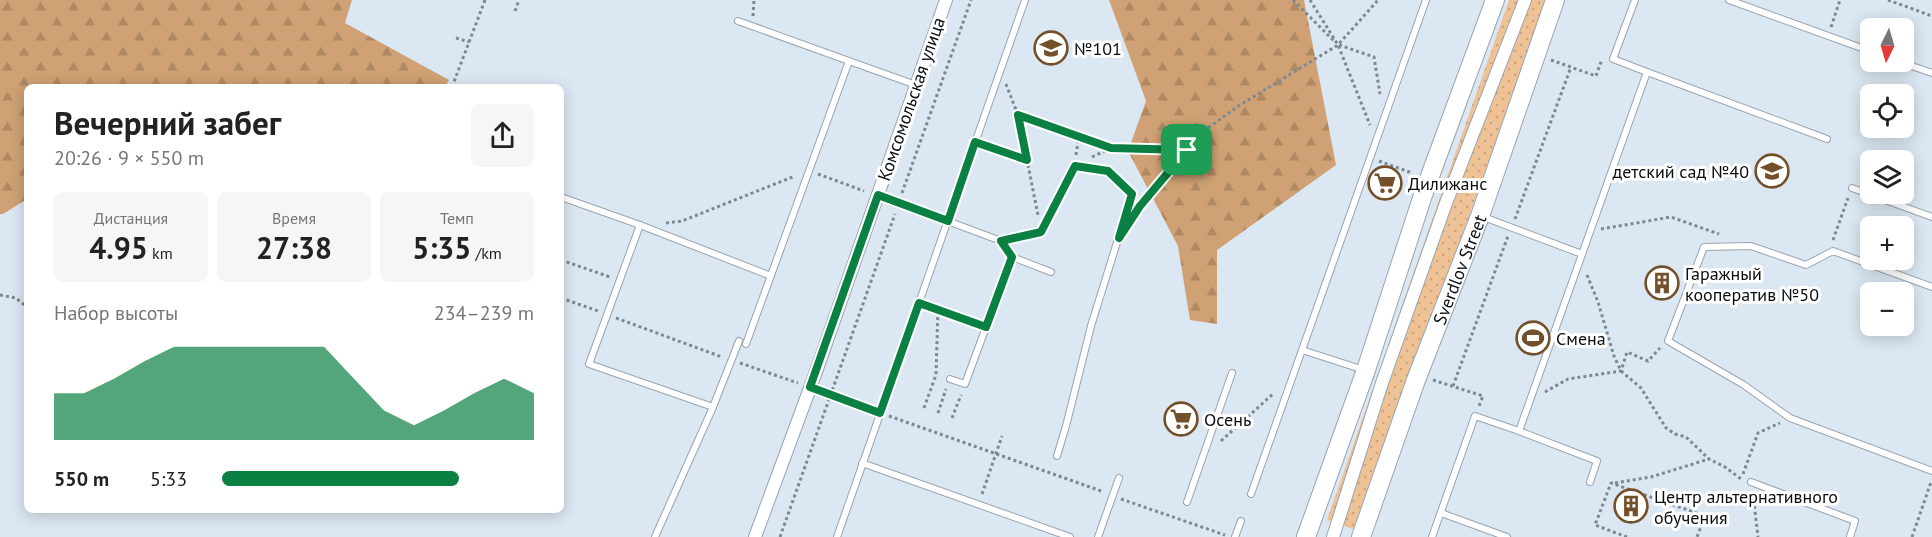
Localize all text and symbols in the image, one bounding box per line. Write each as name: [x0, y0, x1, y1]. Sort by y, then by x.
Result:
street label: Комсомольская улица: [872, 14, 950, 184]
north arrow: [1860, 18, 1914, 72]
map controls: [1860, 18, 1914, 336]
school or university icon: №101: [1033, 30, 1069, 66]
place label: №101: [1074, 37, 1122, 60]
button: locate: [1860, 84, 1914, 138]
text: Вечерний забег: [54, 101, 281, 144]
button: share: [471, 104, 534, 167]
pin: [1161, 124, 1212, 175]
icon: arrive: [1170, 133, 1203, 166]
text: 20:26 · 9 × 550 m: [54, 145, 204, 171]
button: layers: [1860, 150, 1914, 204]
school or university icon: детский сад №40: [1754, 153, 1790, 189]
place label: детский сад №40: [1612, 160, 1749, 183]
supermarket icon: Дилижанс: [1367, 165, 1403, 201]
place label: Дилижанс: [1408, 172, 1487, 195]
text: Дистанция: [94, 208, 168, 228]
text: Время: [272, 208, 316, 228]
text: Темп: [440, 208, 474, 228]
street label: Sverdlov Street: [1427, 211, 1491, 328]
button: +: [1860, 216, 1914, 270]
text: 4.95: [89, 228, 148, 267]
text: 27:38: [256, 228, 332, 267]
text: 5:35: [412, 228, 471, 267]
text: km: [148, 243, 173, 263]
text: /km: [471, 243, 502, 263]
place label: Гаражный кооператив №50: [1685, 262, 1819, 306]
building icon: Гаражный кооператив №50: [1644, 265, 1680, 301]
button: −: [1860, 282, 1914, 336]
text: Набор высоты: [54, 300, 178, 326]
text: 234–239 m: [434, 300, 534, 326]
sports icon: Смена: [1515, 320, 1551, 356]
place label: Смена: [1556, 327, 1606, 350]
supermarket icon: Осень: [1163, 401, 1199, 437]
place label: Осень: [1204, 408, 1251, 431]
text: 550 m: [54, 466, 109, 492]
text: 5:33: [150, 466, 187, 492]
place label: Центр альтернативного обучения: [1654, 485, 1838, 529]
building icon: Центр альтернативного обучения: [1613, 488, 1649, 524]

